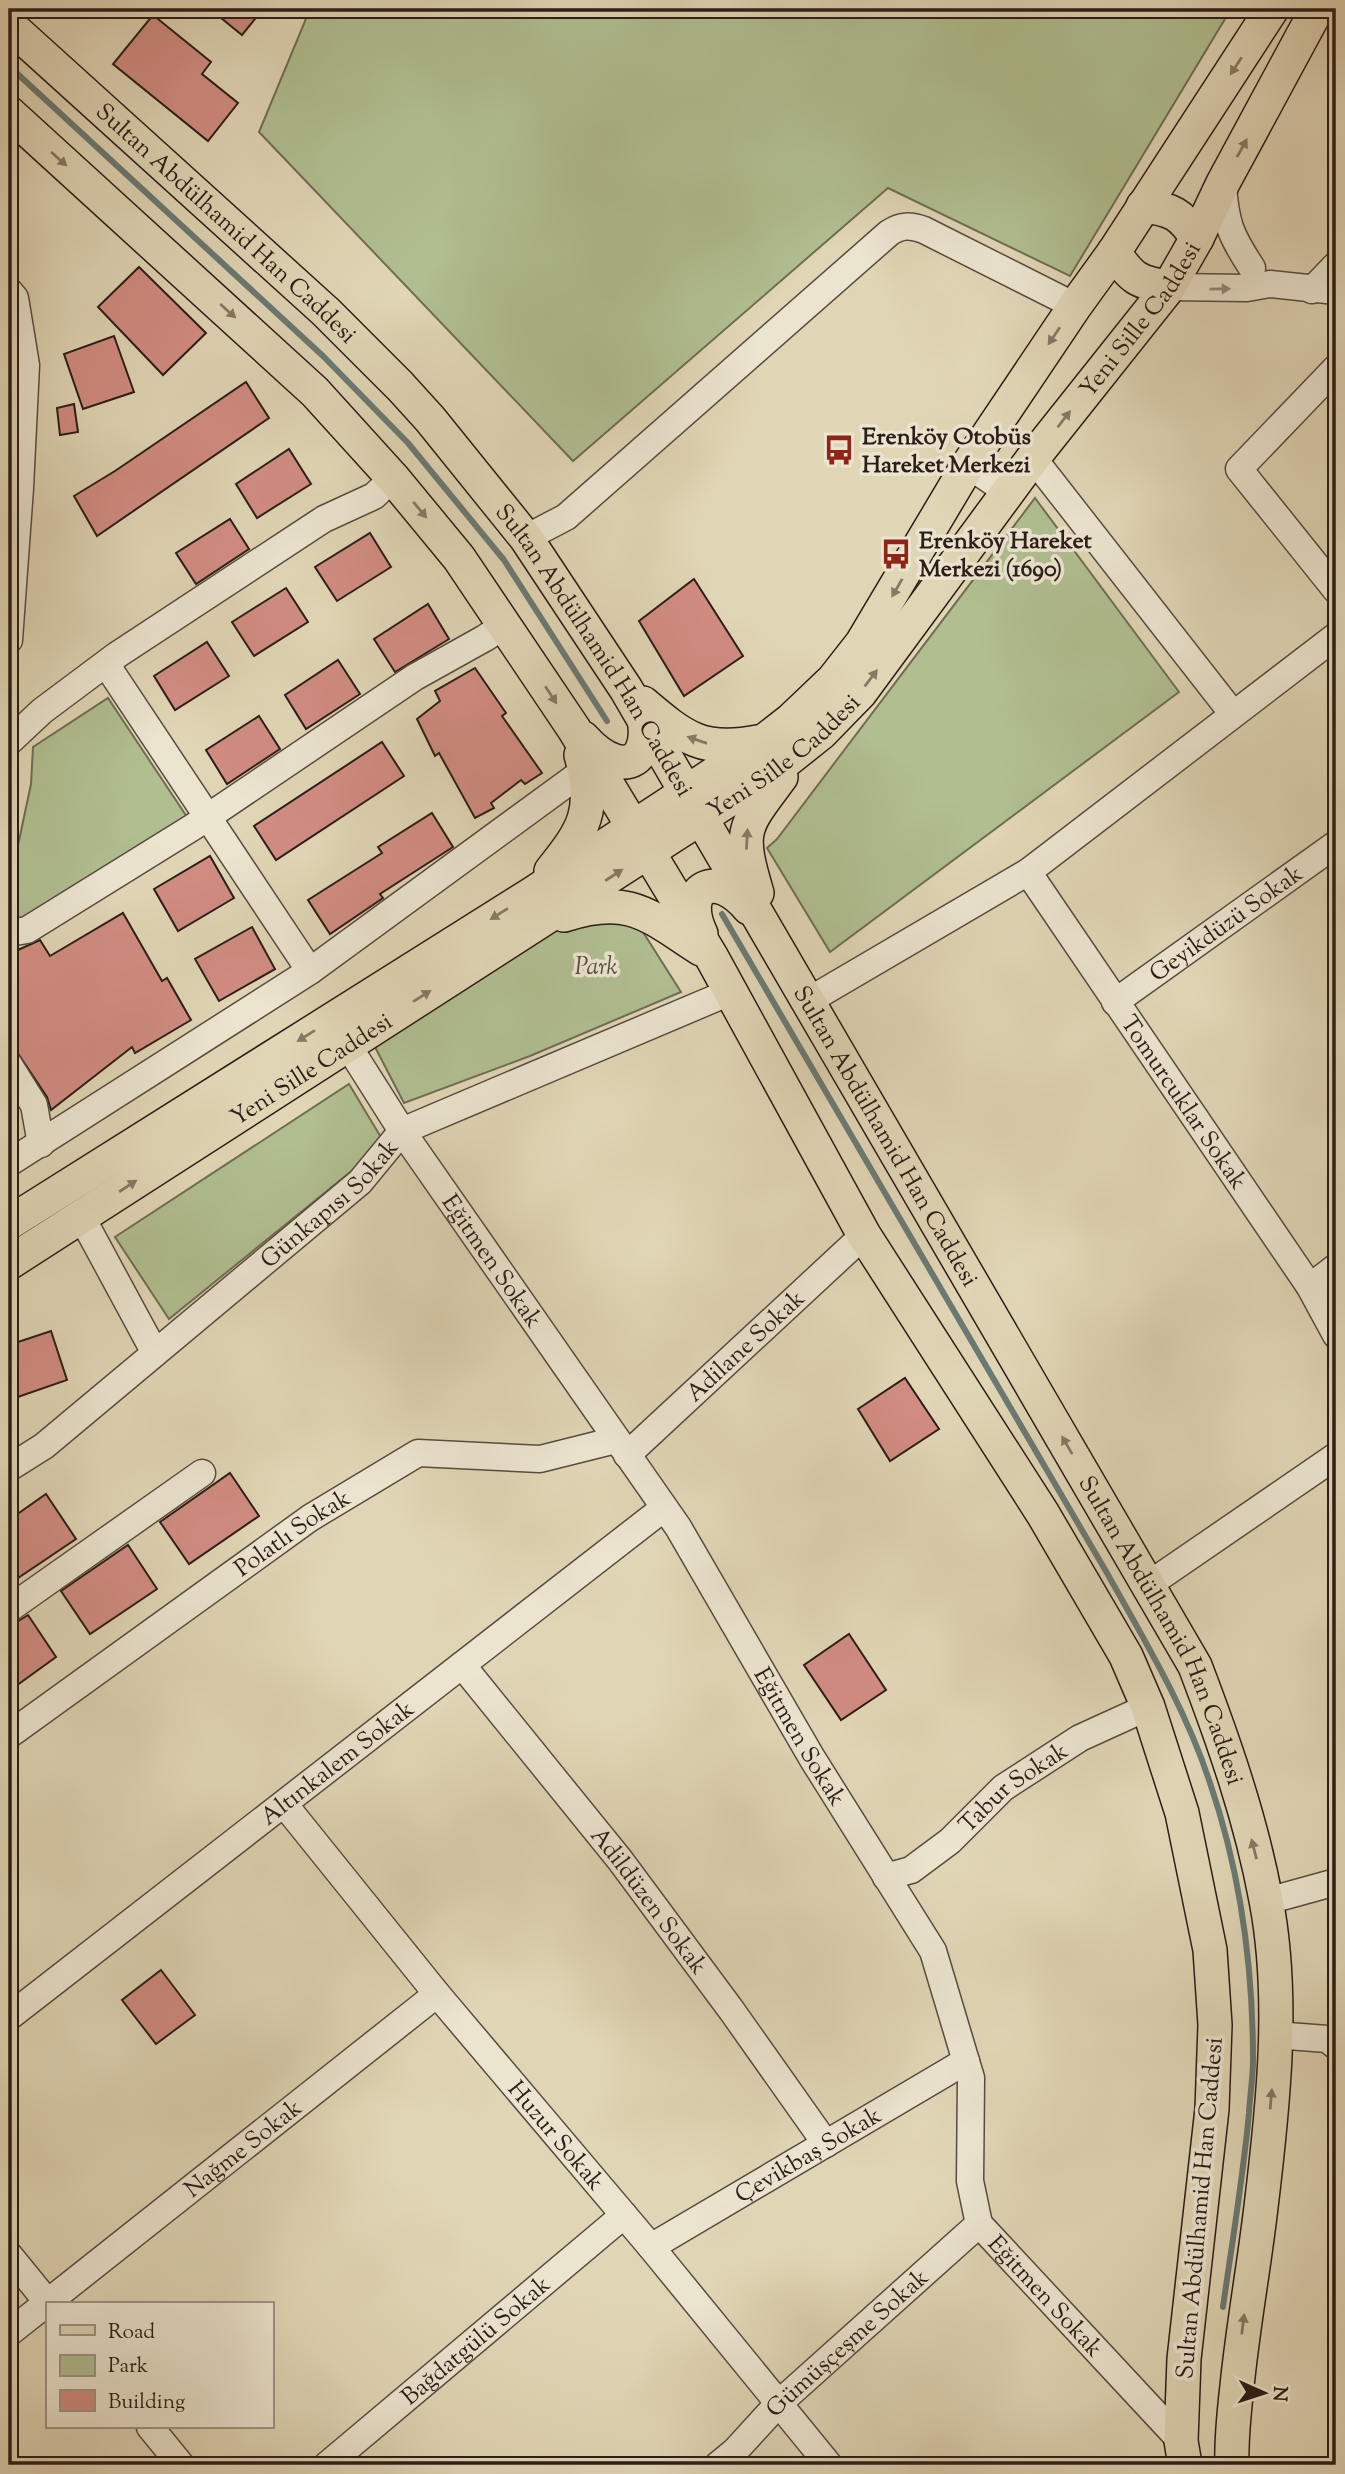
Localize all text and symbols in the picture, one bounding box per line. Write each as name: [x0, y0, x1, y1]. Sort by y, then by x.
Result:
one-way arrow: [1229, 56, 1242, 76]
street label: Sultan Abdülhamid Han Caddesi: [87, 96, 364, 352]
one-way arrow: [1236, 138, 1248, 158]
one-way arrow: [51, 151, 68, 166]
street label: Yeni Sille Caddesi: [1072, 236, 1210, 406]
one-way arrow: [1209, 283, 1231, 295]
one-way arrow: [219, 303, 237, 319]
one-way arrow: [1047, 327, 1061, 345]
one-way arrow: [1057, 410, 1072, 428]
place label: Erenköy Otobüs Hareket Merkezi: [862, 421, 1031, 483]
bus stop icon: Erenköy Otobüs Hareket Merkezi: [822, 433, 856, 467]
street label: Sultan Abdülhamid Han Caddesi: [486, 497, 700, 804]
one-way arrow: [412, 501, 428, 519]
place label: Erenköy Hareket Merkezi (1690): [919, 525, 1092, 587]
bus stop icon: Erenköy Hareket Merkezi (1690): [879, 537, 913, 571]
one-way arrow: [891, 578, 903, 597]
one-way arrow: [864, 669, 878, 687]
one-way arrow: [545, 686, 558, 705]
street label: Yeni Sille Caddesi: [701, 687, 869, 828]
one-way arrow: [686, 734, 707, 745]
one-way arrow: [742, 828, 753, 850]
street label: Geyikdüzü Sokak: [1143, 858, 1311, 991]
one-way arrow: [605, 868, 624, 881]
one-way arrow: [489, 908, 508, 921]
park label: Park: [575, 951, 617, 985]
street label: Sultan Abdülhamid Han Caddesi: [783, 980, 986, 1294]
one-way arrow: [413, 990, 432, 1003]
street label: Yeni Sille Caddesi: [224, 1006, 400, 1135]
street label: Tomurcuklar Sokak: [1111, 1009, 1254, 1197]
one-way arrow: [297, 1029, 316, 1042]
street label: Günkapısı Sokak: [254, 1133, 408, 1277]
one-way arrow: [118, 1179, 137, 1192]
street label: Eğitmen Sokak: [432, 1188, 549, 1335]
street label: Adilane Sokak: [679, 1283, 813, 1411]
one-way arrow: [1061, 1435, 1073, 1454]
street label: Sultan Abdülhamid Han Caddesi: [1069, 1470, 1251, 1790]
street label: Polatlı Sokak: [228, 1482, 358, 1586]
street label: Eğitmen Sokak: [744, 1662, 853, 1813]
street label: Altınkalem Sokak: [254, 1693, 422, 1835]
street label: Tabur Sokak: [952, 1735, 1076, 1842]
street label: Adildüzen Sokak: [581, 1821, 714, 1982]
one-way arrow: [1248, 1838, 1259, 1860]
street label: Sultan Abdülhamid Han Caddesi: [1169, 2036, 1233, 2380]
street label: Huzur Sokak: [499, 2074, 611, 2199]
one-way arrow: [1266, 2087, 1277, 2109]
street label: Nağme Sokak: [178, 2092, 310, 2207]
street label: Çevikbaş Sokak: [729, 2100, 888, 2213]
street label: Eğitmen Sokak: [979, 2229, 1110, 2366]
street label: Gümüşçeşme Sokak: [759, 2262, 937, 2426]
street label: Bağdatgülü Sokak: [395, 2269, 559, 2414]
legend: [46, 2302, 273, 2428]
one-way arrow: [1238, 2313, 1249, 2335]
text: Road: [108, 2318, 155, 2348]
text: Park: [108, 2352, 149, 2382]
north arrow: [1230, 2358, 1300, 2428]
text: N: [1265, 2385, 1292, 2402]
text: Building: [108, 2388, 185, 2418]

